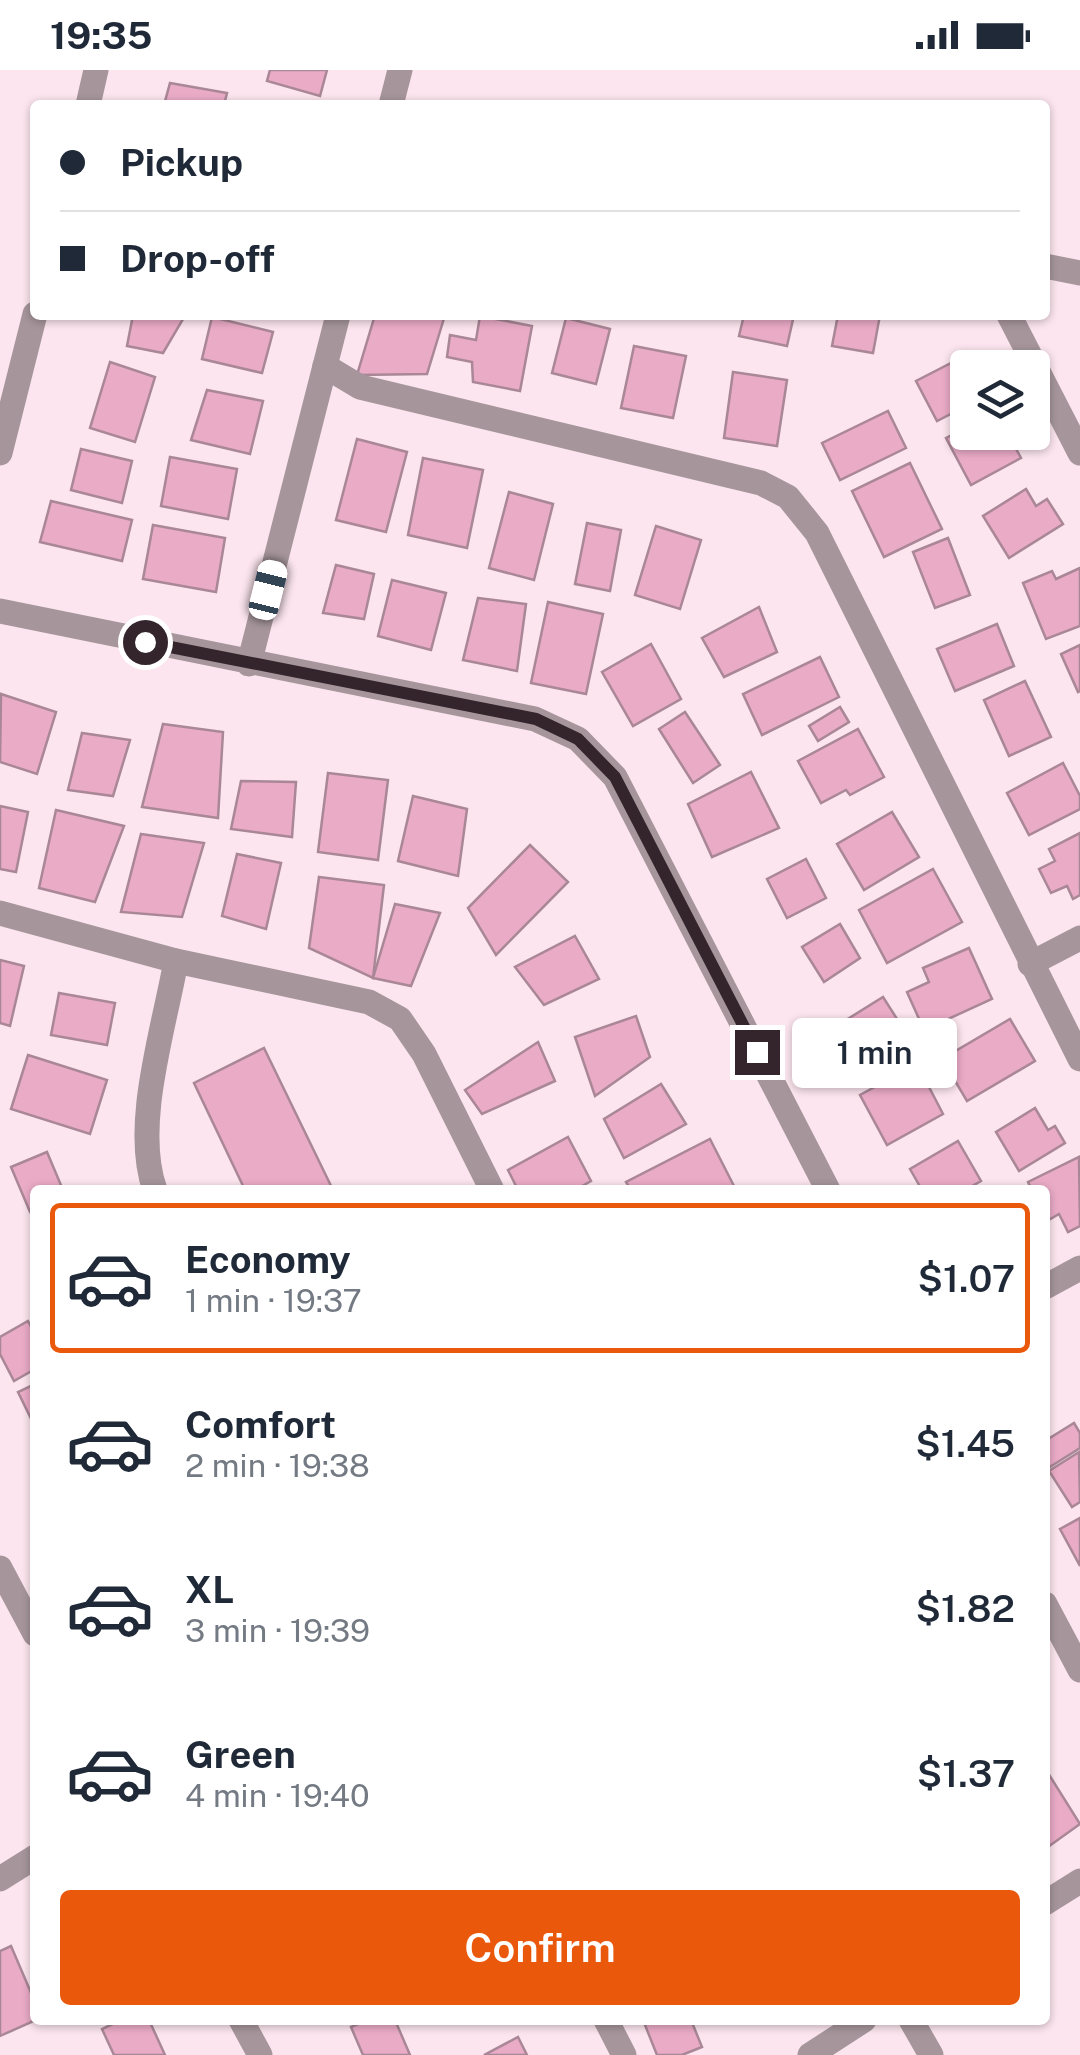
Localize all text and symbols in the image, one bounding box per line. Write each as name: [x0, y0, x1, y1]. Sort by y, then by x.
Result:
text: 19:35: [50, 13, 152, 58]
text: Pickup: [120, 140, 243, 185]
text: Drop-off: [120, 236, 275, 281]
map controls: [950, 350, 1050, 450]
button: layers: [950, 350, 1050, 450]
car: [246, 557, 290, 623]
route start: [123, 620, 168, 665]
callout: 1 min: [792, 1017, 957, 1087]
route end: [735, 1030, 780, 1075]
text: 1 min: [836, 1034, 913, 1071]
icon: car: [65, 1233, 155, 1323]
text: Economy: [185, 1237, 351, 1282]
text: $1.07: [918, 1256, 1015, 1301]
text: 1 min · 19:37: [185, 1282, 362, 1319]
icon: car: [65, 1398, 155, 1488]
text: Comfort: [185, 1402, 336, 1447]
text: $1.45: [915, 1421, 1015, 1466]
text: 2 min · 19:38: [185, 1447, 370, 1484]
icon: car: [65, 1563, 155, 1653]
text: XL: [185, 1567, 234, 1612]
text: $1.82: [916, 1586, 1015, 1631]
text: 3 min · 19:39: [185, 1612, 370, 1649]
icon: car: [65, 1728, 155, 1818]
text: Green: [185, 1732, 296, 1777]
text: $1.37: [917, 1751, 1015, 1796]
text: 4 min · 19:40: [185, 1777, 370, 1814]
button: Confirm: [60, 1890, 1020, 2005]

